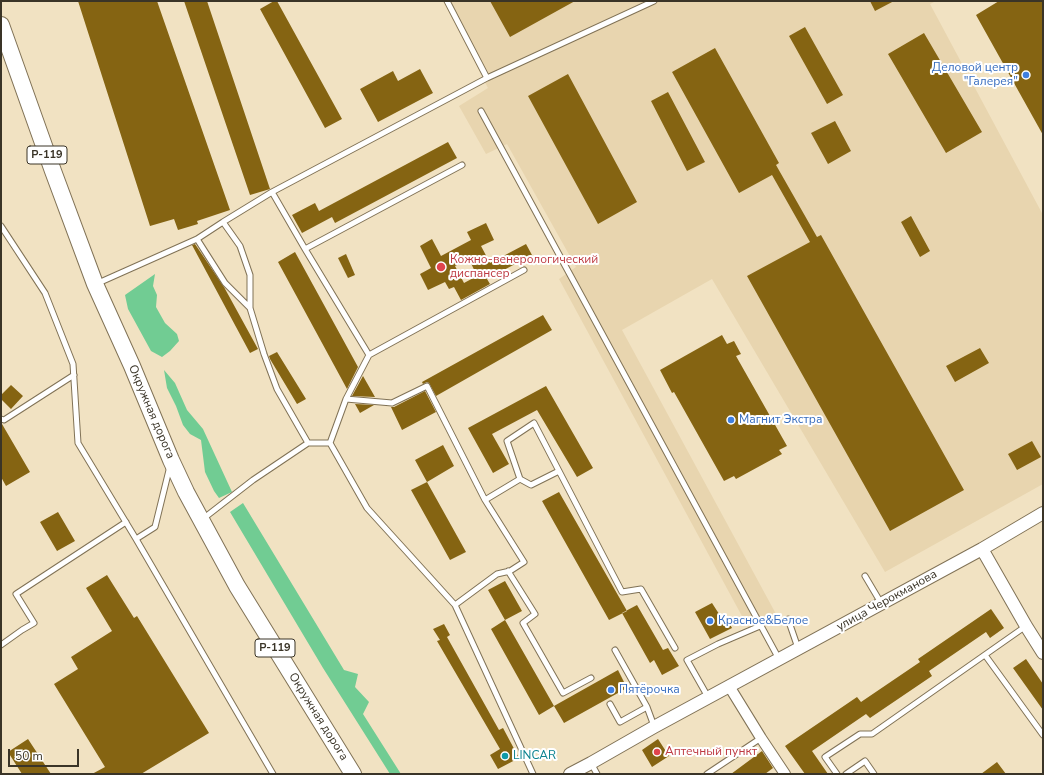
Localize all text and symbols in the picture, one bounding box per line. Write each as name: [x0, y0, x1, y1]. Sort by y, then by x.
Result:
place label: Деловой центр "Галерея": [932, 61, 1018, 89]
marker: Деловой центр "Галерея": [1021, 70, 1031, 80]
road number: Р-119: [27, 146, 67, 164]
place label: Кожно-венерологический диспансер: [450, 253, 598, 281]
marker: Кожно-венерологический диспансер: [435, 261, 447, 273]
street label: Окружная дорога: [125, 363, 177, 461]
place label: Магнит Экстра: [739, 413, 822, 427]
marker: Магнит Экстра: [726, 415, 736, 425]
street label: улица Черокманова: [834, 567, 940, 635]
place label: Красное&Белое: [718, 614, 808, 628]
marker: Красное&Белое: [705, 616, 715, 626]
road number: Р-119: [255, 639, 295, 657]
street label: Окружная дорога: [285, 670, 351, 764]
place label: Пятёрочка: [619, 683, 680, 697]
marker: Пятёрочка: [606, 685, 616, 695]
scale bar: [10, 741, 81, 767]
place label: Аптечный пункт: [665, 745, 757, 759]
marker: Аптечный пункт: [652, 747, 662, 757]
text: 50 m: [15, 748, 43, 764]
place label: LINCAR: [513, 749, 556, 763]
marker: LINCAR: [500, 751, 510, 761]

